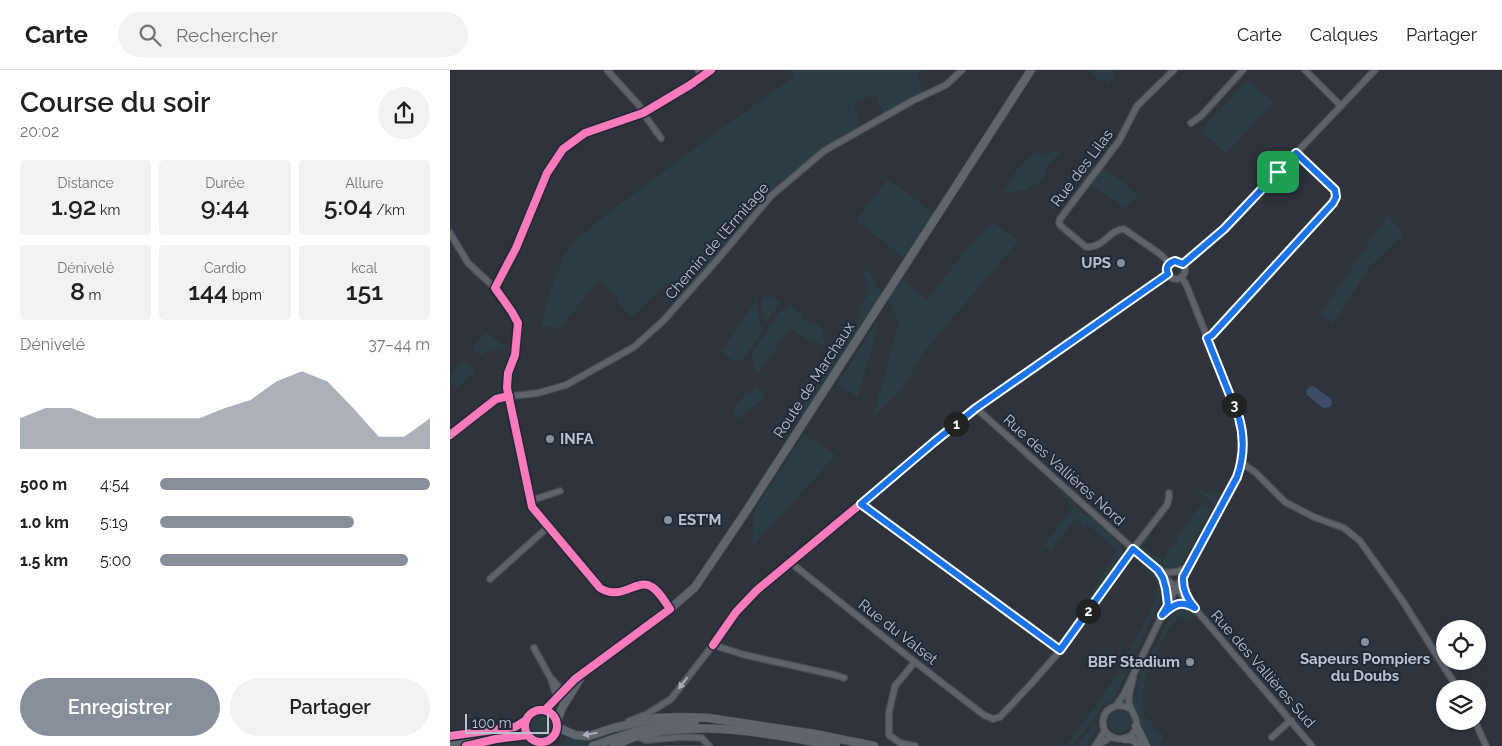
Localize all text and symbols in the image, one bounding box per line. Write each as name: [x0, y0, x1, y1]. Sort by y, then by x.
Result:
search box: [118, 12, 468, 57]
text: Carte: [25, 20, 88, 49]
icon: search: [136, 21, 164, 49]
text: Rechercher: [176, 24, 278, 46]
text: Carte: [1237, 24, 1282, 45]
text: Calques: [1310, 24, 1378, 45]
text: Partager: [1406, 24, 1477, 45]
text: Course du soir: [20, 86, 210, 119]
button: share: [378, 87, 430, 139]
text: 20:02: [20, 122, 59, 141]
street label: Rue des Lilas: [1047, 126, 1117, 210]
pin: [1257, 151, 1299, 193]
icon: arrive: [1264, 158, 1292, 186]
text: Distance: [58, 175, 114, 191]
text: Durée: [205, 175, 245, 191]
text: Allure: [345, 175, 383, 191]
street label: Chemin de l'Ermitage: [661, 179, 773, 303]
text: 1.92: [51, 191, 97, 221]
text: 9:44: [201, 191, 249, 221]
text: 5:04: [324, 191, 373, 221]
text: km: [97, 202, 120, 218]
text: /km: [373, 202, 405, 218]
place label: UPS: [1081, 254, 1111, 272]
marker: UPS: [1115, 257, 1127, 269]
text: Dénivelé: [57, 260, 114, 276]
text: Cardio: [204, 260, 246, 276]
text: kcal: [351, 260, 377, 276]
text: 8: [70, 276, 85, 306]
text: 144: [188, 276, 228, 306]
text: 151: [346, 276, 383, 306]
text: m: [85, 287, 101, 303]
text: bpm: [228, 287, 262, 303]
street label: Route de Marchaux: [770, 318, 858, 441]
text: Dénivelé: [20, 335, 85, 354]
text: 37–44 m: [368, 335, 430, 354]
pin: 3: [1222, 392, 1246, 418]
text: 3: [1231, 397, 1238, 413]
street label: Rue des Vallières Nord: [999, 411, 1129, 529]
pin: 1: [944, 412, 968, 436]
text: 1: [953, 416, 960, 432]
place label: INFA: [560, 430, 595, 448]
marker: INFA: [544, 433, 556, 445]
text: 500 m: [20, 475, 67, 494]
text: 4:54: [100, 475, 129, 494]
place label: EST’M: [678, 511, 722, 529]
text: 1.0 km: [20, 513, 69, 532]
text: 5:19: [100, 513, 128, 532]
marker: EST’M: [662, 514, 674, 526]
text: 1.5 km: [20, 551, 68, 570]
text: 5:00: [100, 551, 131, 570]
street label: Rue du Valset: [855, 596, 941, 668]
pin: 2: [1076, 598, 1100, 624]
text: 2: [1085, 603, 1092, 619]
street label: Rue des Vallières Sud: [1207, 606, 1319, 732]
map controls: [1436, 620, 1486, 730]
button: locate: [1436, 620, 1486, 670]
marker: Sapeurs Pompiers du Doubs: [1359, 636, 1371, 648]
place label: Sapeurs Pompiers du Doubs: [1300, 650, 1430, 685]
place label: BBF Stadium: [1088, 653, 1180, 671]
marker: BBF Stadium: [1184, 656, 1196, 668]
one-way arrow: [678, 676, 689, 689]
button: Enregistrer: [20, 678, 220, 736]
button: Partager: [230, 678, 430, 736]
button: layers: [1436, 680, 1486, 730]
scale bar: [465, 711, 549, 734]
text: 100 m: [472, 715, 512, 731]
one-way arrow: [581, 730, 597, 738]

